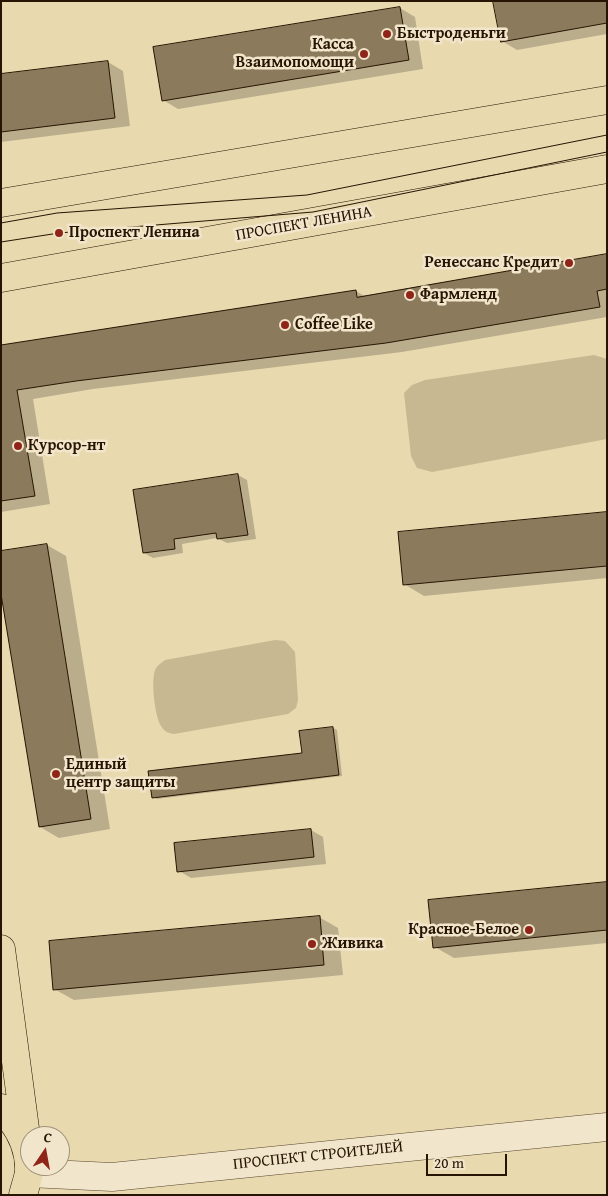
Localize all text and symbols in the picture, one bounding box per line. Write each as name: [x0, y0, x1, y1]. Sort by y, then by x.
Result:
place label: Быстроденьги: [397, 24, 506, 44]
marker: Быстроденьги: [381, 28, 393, 40]
place label: Касса Взаимопомощи: [235, 35, 354, 73]
marker: Касса Взаимопомощи: [358, 48, 370, 60]
street label: ПРОСПЕКТ ЛЕНИНА: [234, 203, 374, 245]
place label: Проспект Ленина: [69, 223, 200, 243]
marker: Проспект Ленина: [53, 227, 65, 239]
place label: Ренессанс Кредит: [424, 253, 559, 273]
marker: Ренессанс Кредит: [563, 257, 575, 269]
place label: Фармленд: [420, 285, 497, 305]
marker: Фармленд: [404, 289, 416, 301]
place label: Coffee Like: [295, 315, 373, 335]
marker: Coffee Like: [279, 319, 291, 331]
place label: Курсор-нт: [28, 436, 105, 456]
marker: Курсор-нт: [12, 440, 24, 452]
place label: Единый центр защиты: [66, 755, 175, 793]
marker: Единый центр защиты: [50, 768, 62, 780]
place label: Красное-Белое: [408, 920, 519, 940]
marker: Красное-Белое: [523, 924, 535, 936]
place label: Живика: [322, 934, 383, 954]
marker: Живика: [306, 938, 318, 950]
north arrow: [20, 1126, 70, 1176]
text: С: [42, 1127, 54, 1148]
street label: ПРОСПЕКТ СТРОИТЕЛЕЙ: [232, 1138, 404, 1174]
scale bar: [428, 1144, 509, 1176]
text: 20 m: [434, 1152, 464, 1173]

